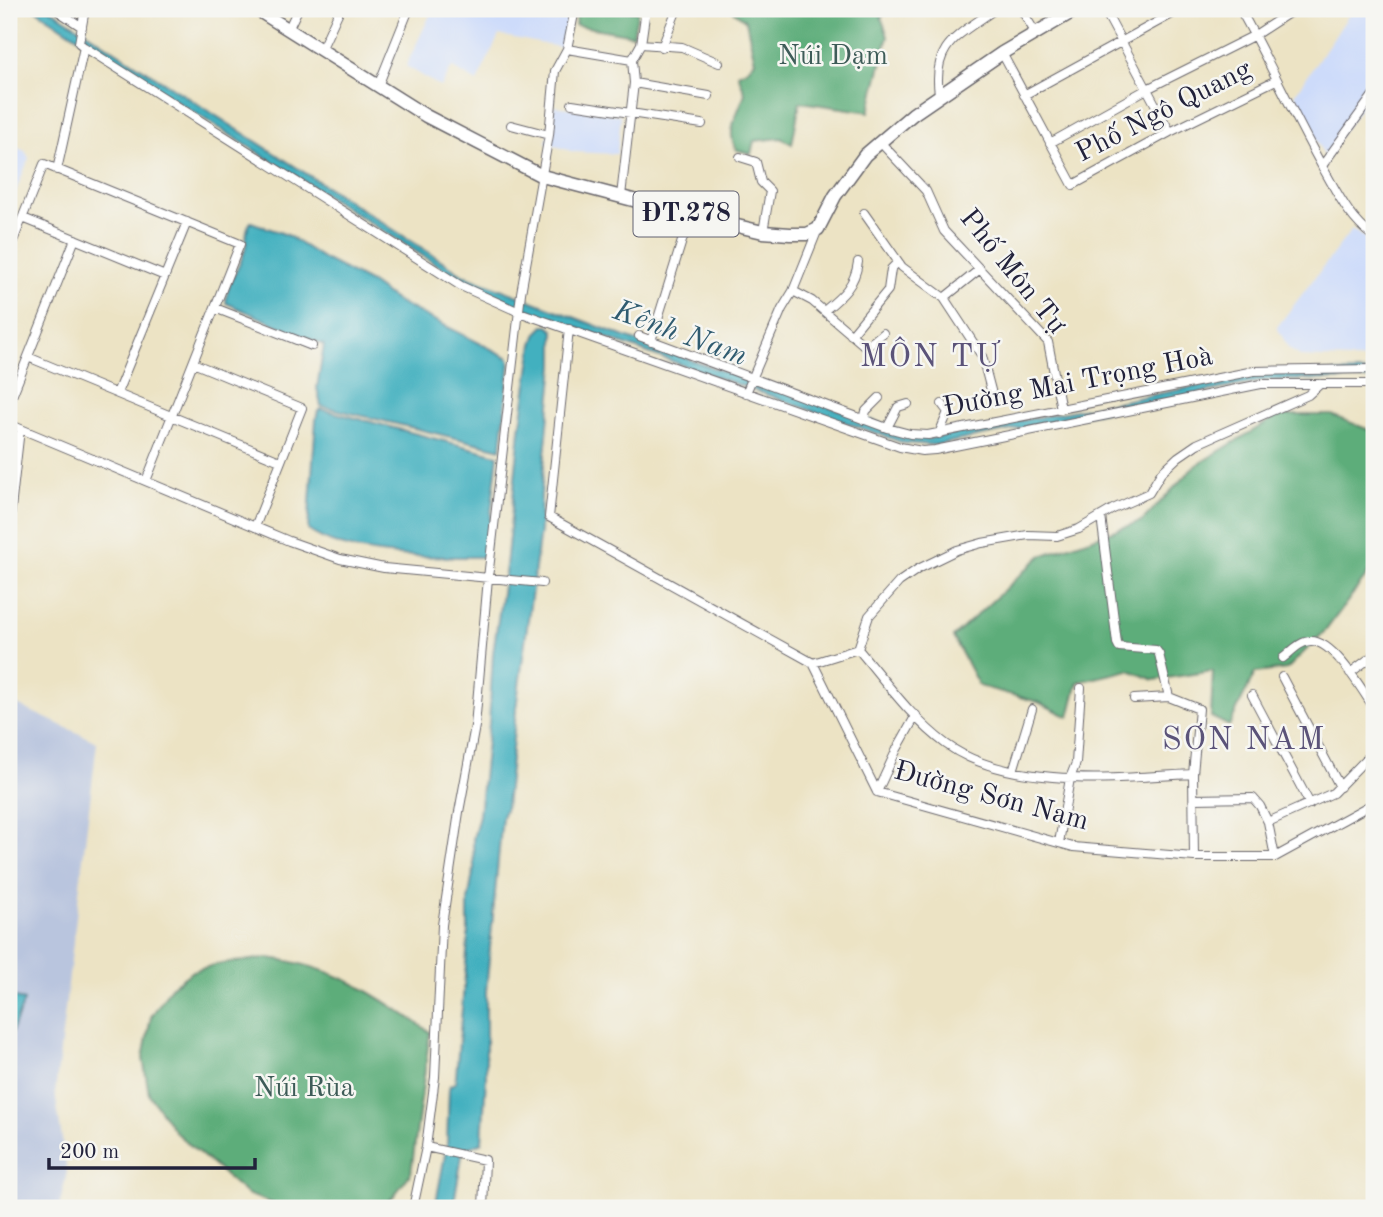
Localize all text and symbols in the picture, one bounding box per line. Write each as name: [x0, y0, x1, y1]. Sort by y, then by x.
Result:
park label: Núi Dạm: [778, 43, 888, 71]
street label: Phố Ngô Quang: [1071, 55, 1256, 168]
road number: ĐT.278: [634, 192, 738, 236]
street label: Phố Môn Tự: [954, 204, 1072, 340]
water label: Kênh Nam: [608, 296, 751, 372]
district label: MÔN TỰ: [860, 336, 1002, 374]
street label: Đường Mai Trọng Hoà: [941, 343, 1215, 423]
district label: SƠN NAM: [1162, 723, 1326, 757]
street label: Đường Sơn Nam: [891, 758, 1091, 836]
park label: Núi Rùa: [254, 1075, 355, 1103]
scale bar: [49, 1126, 256, 1170]
text: 200 m: [60, 1142, 119, 1163]

